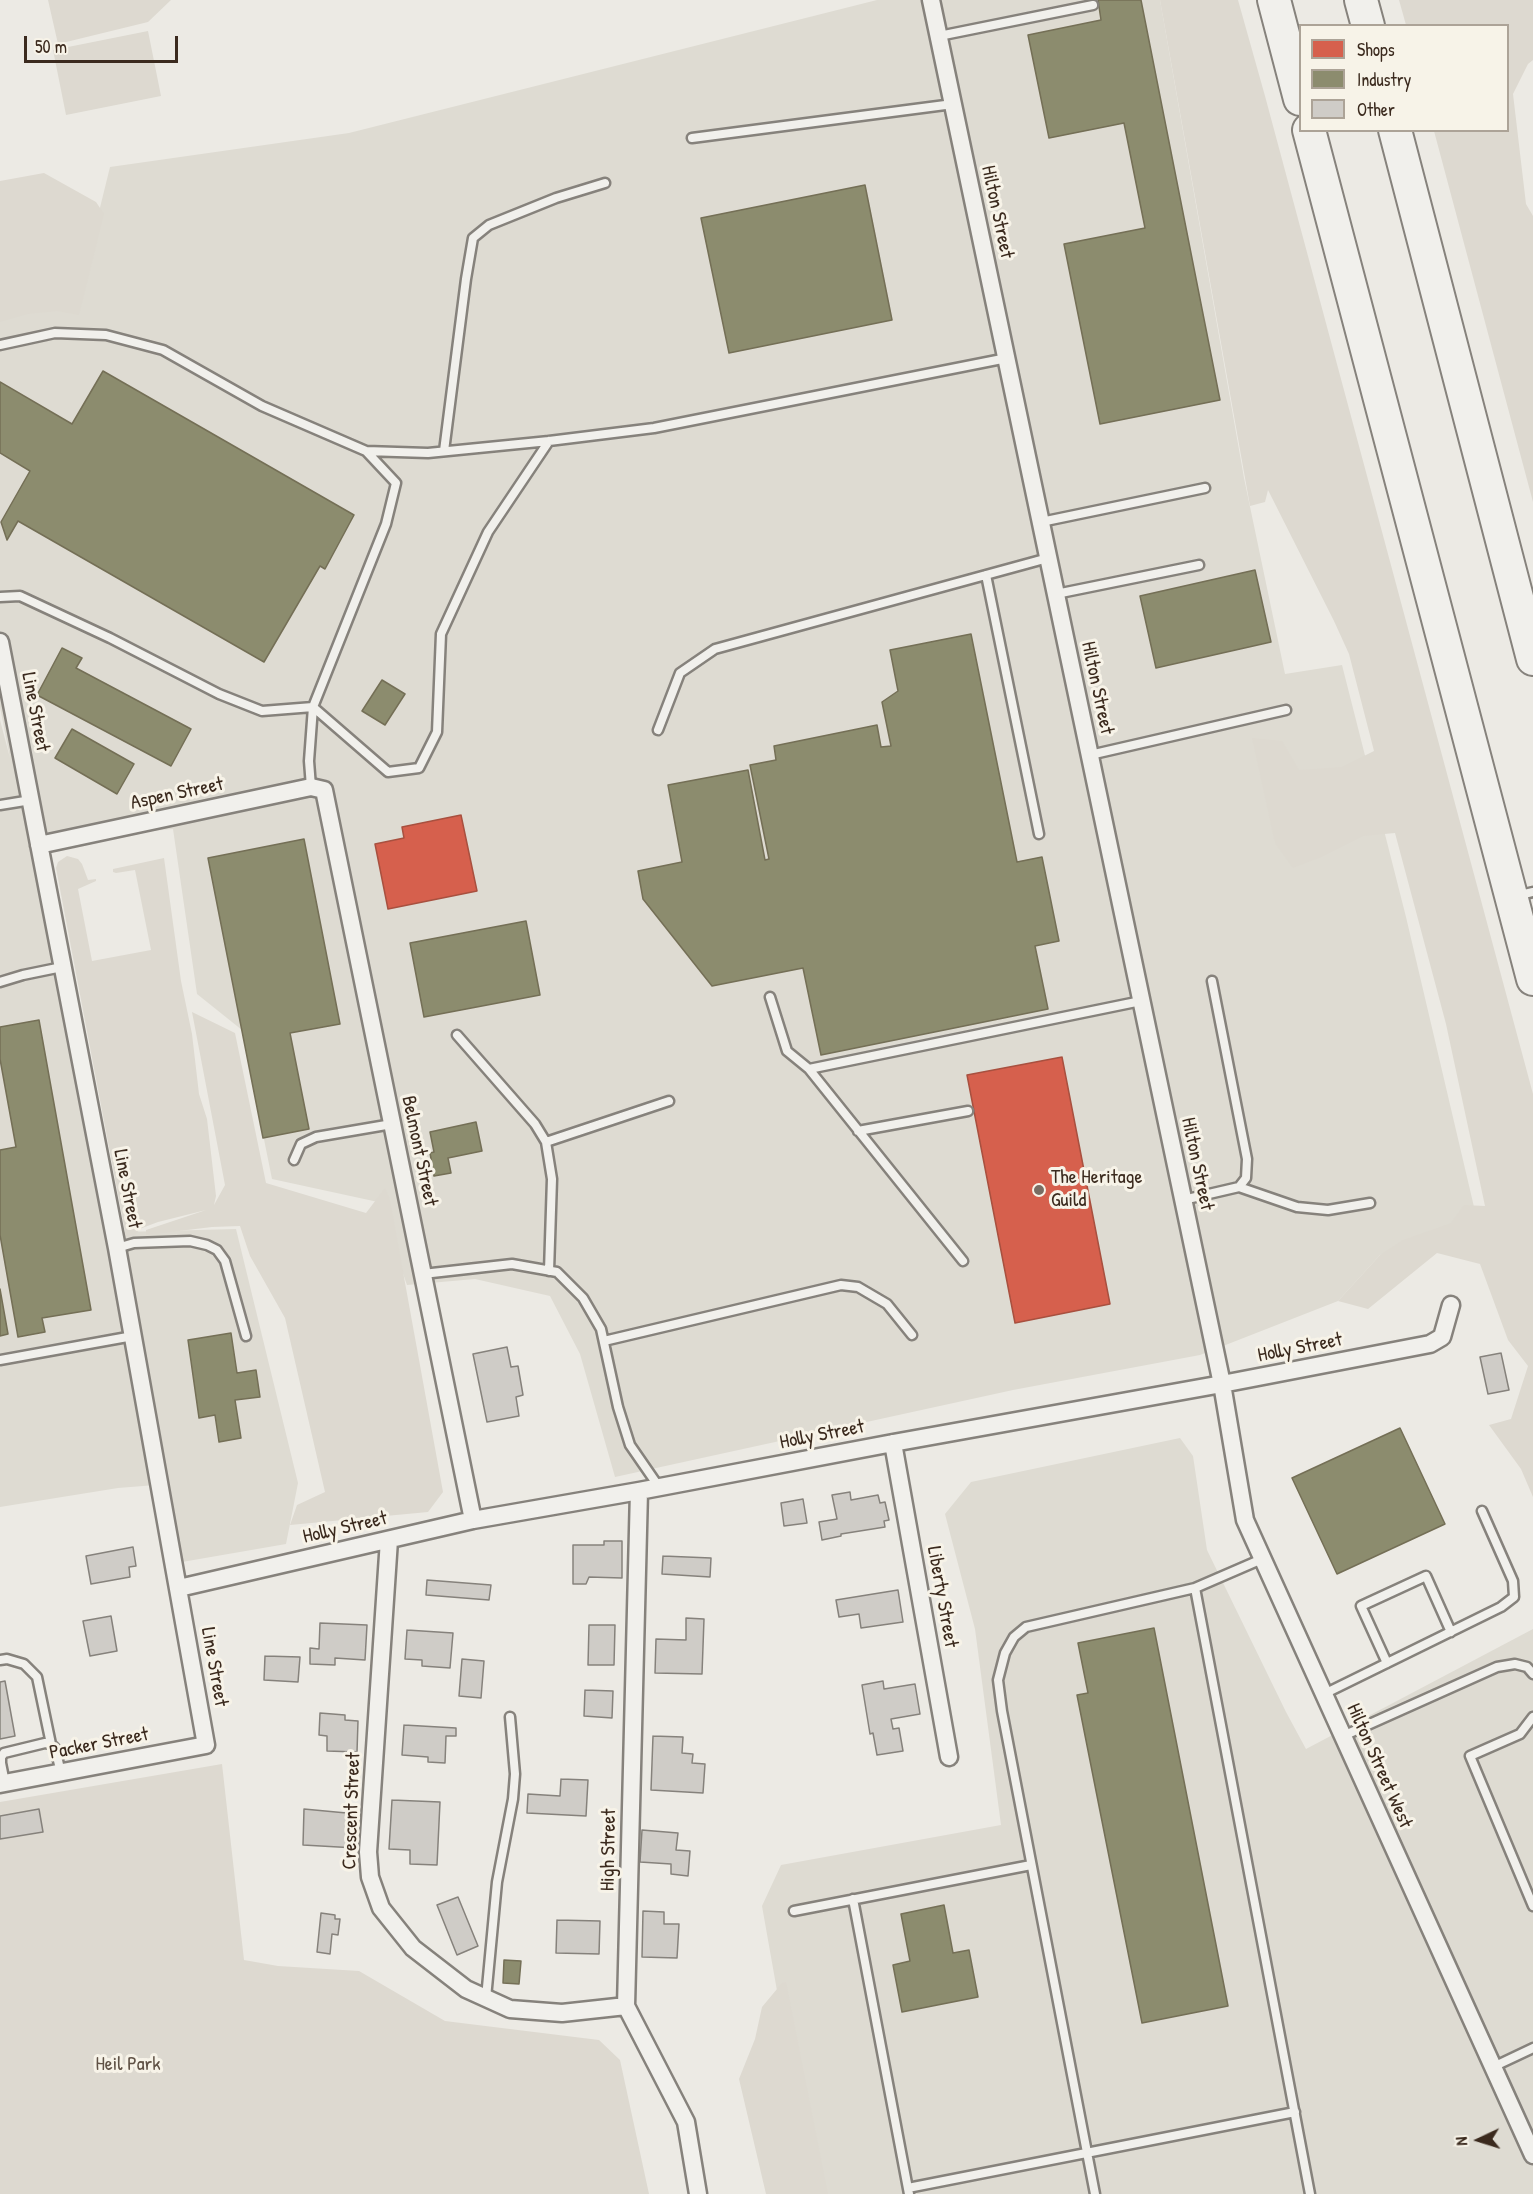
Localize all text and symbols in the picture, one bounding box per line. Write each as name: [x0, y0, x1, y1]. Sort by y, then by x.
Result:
scale bar: [27, 24, 182, 62]
legend: [1299, 24, 1509, 132]
text: 50 m: [35, 34, 67, 59]
text: Shops: [1357, 37, 1395, 62]
text: Industry: [1357, 67, 1411, 92]
text: Other: [1357, 97, 1395, 122]
street label: Hilton Street: [975, 163, 1019, 261]
street label: Hilton Street: [1075, 639, 1119, 737]
street label: Line Street: [16, 670, 54, 754]
street label: Aspen Street: [128, 772, 226, 816]
street label: Belmont Street: [396, 1094, 442, 1208]
street label: Hilton Street: [1175, 1115, 1219, 1213]
street label: Line Street: [108, 1147, 146, 1231]
place label: The Heritage Guild: [1051, 1166, 1142, 1213]
marker: The Heritage Guild: [1032, 1183, 1046, 1197]
street label: Holly Street: [1256, 1328, 1344, 1368]
street label: Holly Street: [778, 1415, 866, 1455]
street label: Holly Street: [301, 1507, 389, 1549]
street label: Liberty Street: [921, 1545, 963, 1649]
street label: Line Street: [195, 1625, 233, 1709]
street label: Hilton Street West: [1341, 1700, 1417, 1832]
street label: Packer Street: [47, 1723, 151, 1765]
street label: Crescent Street: [338, 1752, 366, 1870]
street label: High Street: [596, 1809, 622, 1891]
park label: Heil Park: [95, 2053, 161, 2077]
north arrow: [1449, 2110, 1509, 2170]
text: N: [1450, 2136, 1472, 2146]

